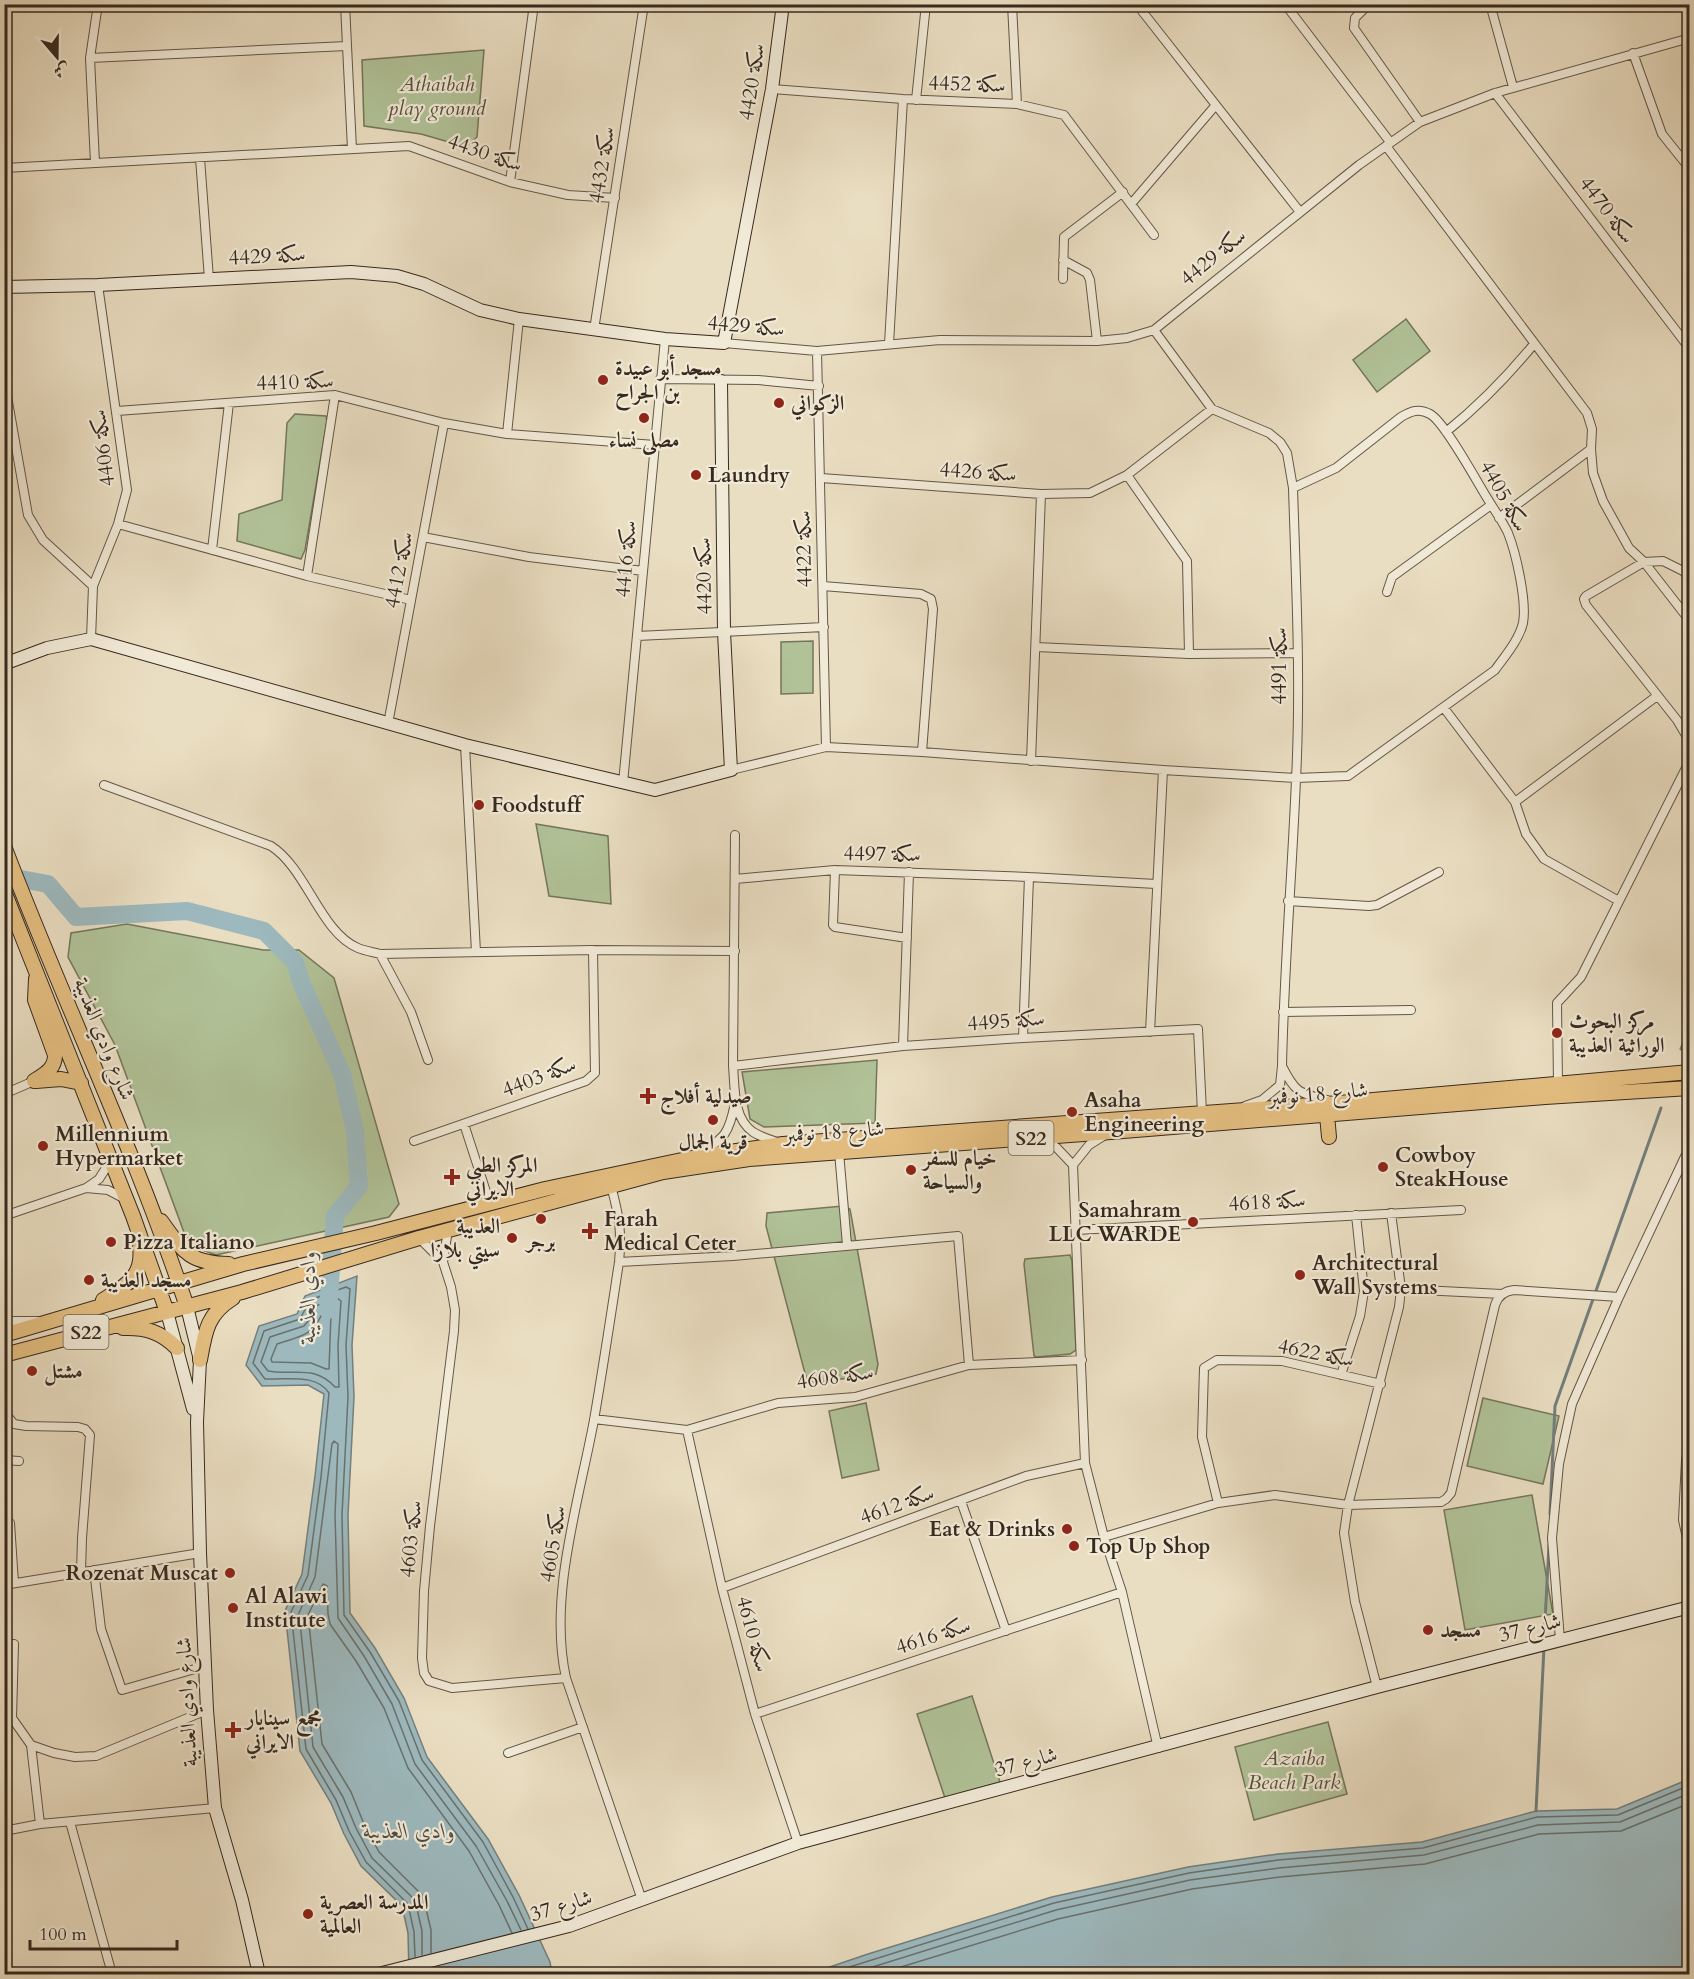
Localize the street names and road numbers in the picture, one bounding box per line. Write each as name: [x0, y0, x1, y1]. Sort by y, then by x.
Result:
street label: سكة 4420: [732, 42, 772, 122]
street label: سكة 4452: [928, 68, 1006, 100]
street label: سكة 4432: [582, 125, 622, 205]
street label: سكة 4430: [444, 127, 526, 179]
street label: سكة 4470: [1572, 170, 1642, 250]
street label: سكة 4429: [1174, 221, 1252, 293]
street label: سكة 4429: [228, 239, 306, 273]
street label: سكة 4429: [706, 308, 786, 344]
street label: سكة 4410: [256, 366, 334, 398]
street label: سكة 4406: [84, 408, 122, 488]
street label: سكة 4426: [938, 455, 1018, 489]
street label: سكة 4405: [1473, 455, 1535, 537]
street label: سكة 4422: [789, 510, 819, 588]
street label: سكة 4416: [608, 519, 644, 599]
street label: سكة 4412: [377, 529, 421, 611]
street label: سكة 4420: [689, 537, 719, 615]
street label: سكة 4491: [1265, 627, 1294, 705]
street label: سكة 4497: [843, 839, 921, 869]
street label: شارع وادي العذيبة: [63, 973, 142, 1106]
street label: سكة 4495: [966, 1004, 1046, 1038]
street label: سكة 4403: [498, 1050, 580, 1104]
street label: شارع 18 نوفمبر: [1265, 1075, 1369, 1116]
street label: شارع 18 نوفمبر: [781, 1114, 885, 1153]
road number: S22: [1008, 1121, 1054, 1155]
street label: سكة 4618: [1228, 1185, 1306, 1219]
road number: S22: [64, 1315, 109, 1349]
street label: سكة 4622: [1275, 1331, 1357, 1375]
street label: سكة 4608: [795, 1357, 875, 1397]
street label: سكة 4612: [856, 1478, 938, 1532]
street label: سكة 4603: [393, 1499, 429, 1579]
street label: سكة 4605: [533, 1504, 573, 1584]
street label: سكة 4610: [729, 1593, 777, 1675]
street label: شارع 37: [1496, 1606, 1565, 1653]
street label: سكة 4616: [892, 1610, 974, 1662]
street label: شارع وادي العذيبة: [169, 1636, 208, 1768]
street label: شارع 37: [992, 1740, 1061, 1787]
street label: شارع 37: [526, 1883, 597, 1932]

